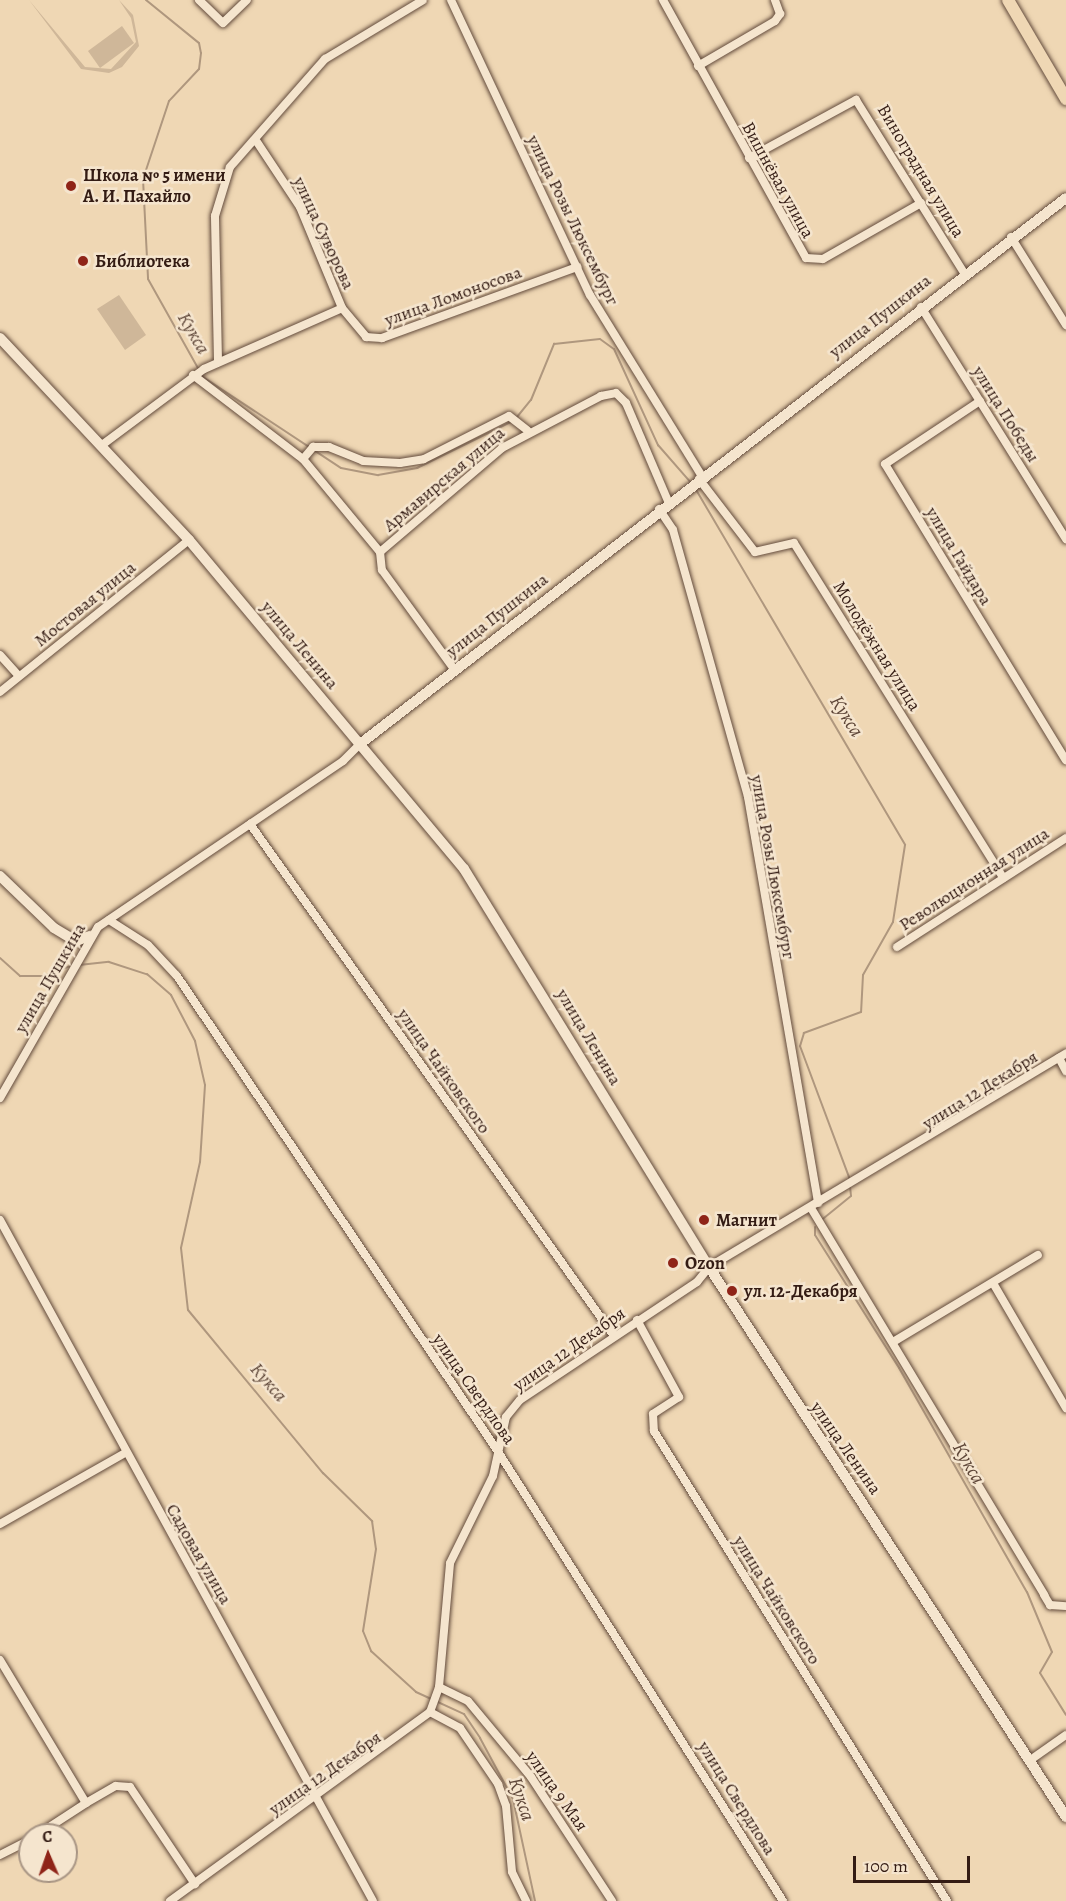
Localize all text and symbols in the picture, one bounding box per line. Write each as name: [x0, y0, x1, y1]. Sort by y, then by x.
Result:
street label: Виноградная улица: [873, 100, 969, 242]
street label: Вишнёвая улица: [737, 118, 819, 242]
street label: улица Розы Люксембург: [522, 131, 624, 309]
place label: Школа № 5 имени А. И. Пахайло: [83, 165, 226, 207]
street label: улица Суворова: [288, 173, 360, 293]
marker: Школа № 5 имени А. И. Пахайло: [64, 179, 78, 193]
place label: Библиотека: [95, 250, 190, 272]
marker: Библиотека: [76, 254, 90, 268]
street label: улица Ломоносова: [382, 261, 524, 331]
street label: улица Пушкина: [825, 270, 935, 362]
water label: Кукса: [172, 308, 216, 358]
street label: улица Победы: [968, 362, 1044, 466]
street label: Армавирская улица: [379, 422, 509, 536]
street label: улица Гайдара: [921, 503, 997, 609]
street label: Мостовая улица: [30, 557, 140, 651]
street label: улица Пушкина: [442, 569, 552, 661]
street label: Молодёжная улица: [828, 577, 926, 715]
street label: улица Ленина: [257, 596, 343, 694]
water label: Кукса: [825, 691, 869, 741]
street label: улица Розы Люксембург: [746, 773, 800, 961]
street label: Революционная улица: [895, 822, 1053, 936]
street label: улица Пушкина: [10, 919, 90, 1037]
street label: улица Ленина: [552, 985, 626, 1089]
street label: улица Чайковского: [393, 1004, 495, 1138]
street label: улица 12 Декабря: [918, 1046, 1042, 1134]
place label: Магнит: [716, 1209, 777, 1231]
marker: Магнит: [697, 1213, 711, 1227]
place label: Ozon: [685, 1252, 725, 1274]
marker: Ozon: [666, 1256, 680, 1270]
place label: ул. 12-Декабря: [744, 1280, 858, 1302]
marker: ул. 12-Декабря: [725, 1284, 739, 1298]
street label: улица 12 Декабря: [509, 1302, 629, 1396]
street label: улица Свердлова: [428, 1329, 520, 1449]
water label: Кукса: [245, 1357, 293, 1407]
street label: улица Ленина: [806, 1397, 886, 1499]
water label: Кукса: [947, 1438, 991, 1488]
street label: Садовая улица: [162, 1500, 236, 1608]
street label: улица Чайковского: [729, 1532, 825, 1668]
street label: улица 12 Декабря: [265, 1726, 385, 1820]
street label: улица Свердлова: [693, 1737, 781, 1859]
street label: улица 9 Мая: [521, 1747, 593, 1835]
water label: Кукса: [503, 1774, 541, 1824]
north arrow: [18, 1823, 78, 1883]
text: С: [42, 1826, 53, 1848]
scale bar: [856, 1844, 973, 1882]
text: 100 m: [864, 1854, 908, 1878]

